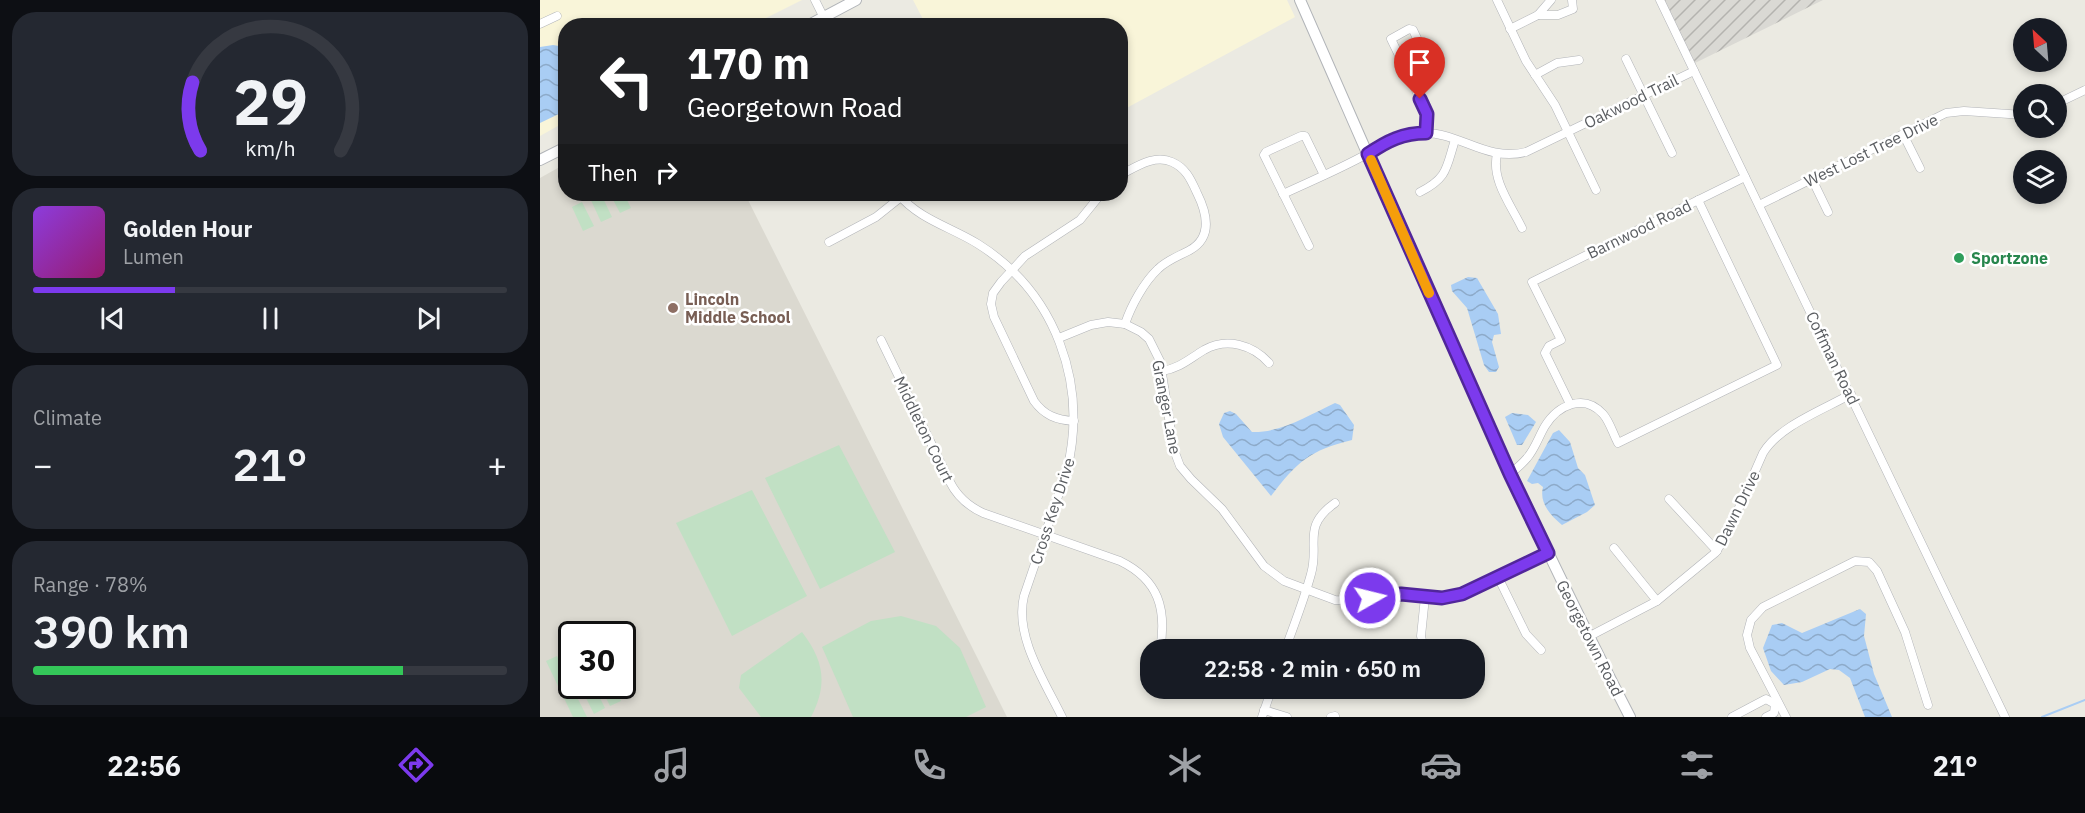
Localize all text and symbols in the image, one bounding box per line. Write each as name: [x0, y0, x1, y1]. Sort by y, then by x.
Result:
north arrow: [2013, 18, 2067, 72]
map controls: [2013, 18, 2067, 204]
text: 170 m: [687, 36, 810, 91]
pin: [1394, 37, 1445, 99]
icon: left: [588, 42, 666, 120]
icon: arrive: [1403, 46, 1436, 79]
text: 29: [233, 61, 307, 142]
street label: Oakwood Trail: [1580, 70, 1682, 132]
button: search: [2013, 84, 2067, 138]
text: Georgetown Road: [687, 89, 903, 124]
street label: West Lost Tree Drive: [1801, 109, 1941, 191]
text: km/h: [245, 135, 295, 163]
button: layers: [2013, 150, 2067, 204]
icon: right: [650, 156, 683, 189]
text: Then: [588, 158, 638, 187]
street label: Barnwood Road: [1583, 195, 1695, 263]
text: Golden Hour: [123, 214, 252, 243]
text: Lumen: [123, 243, 184, 270]
place label: Sportzone: [1971, 248, 2048, 268]
marker: Sportzone: [1952, 251, 1966, 265]
place label: Lincoln Middle School: [685, 289, 791, 327]
marker: Lincoln Middle School: [666, 301, 680, 315]
icon: previous: [96, 302, 129, 335]
icon: pause: [254, 302, 287, 335]
icon: next: [412, 302, 445, 335]
street label: Coffman Road: [1802, 308, 1864, 408]
street label: Granger Lane: [1148, 358, 1186, 456]
street label: Middleton Court: [890, 373, 958, 485]
text: Climate: [33, 404, 102, 431]
text: 21°: [232, 435, 308, 493]
text: −: [33, 443, 53, 486]
text: +: [487, 443, 507, 486]
street label: Cross Key Drive: [1025, 455, 1079, 567]
street label: Dawn Drive: [1710, 467, 1764, 549]
position arrow: [1338, 566, 1402, 630]
text: Range · 78%: [33, 571, 148, 598]
street label: Georgetown Road: [1552, 576, 1628, 700]
text: 390 km: [33, 602, 190, 660]
speed limit sign: 30: [558, 621, 636, 699]
text: 22:58 · 2 min · 650 m: [1204, 654, 1421, 683]
icon: directions: [395, 744, 437, 786]
icon: music: [651, 744, 693, 786]
icon: phone: [908, 744, 950, 786]
icon: climate: [1164, 744, 1206, 786]
icon: car: [1420, 744, 1462, 786]
icon: filters: [1676, 744, 1718, 786]
text: 22:56: [107, 748, 181, 783]
text: 21°: [1933, 748, 1978, 783]

